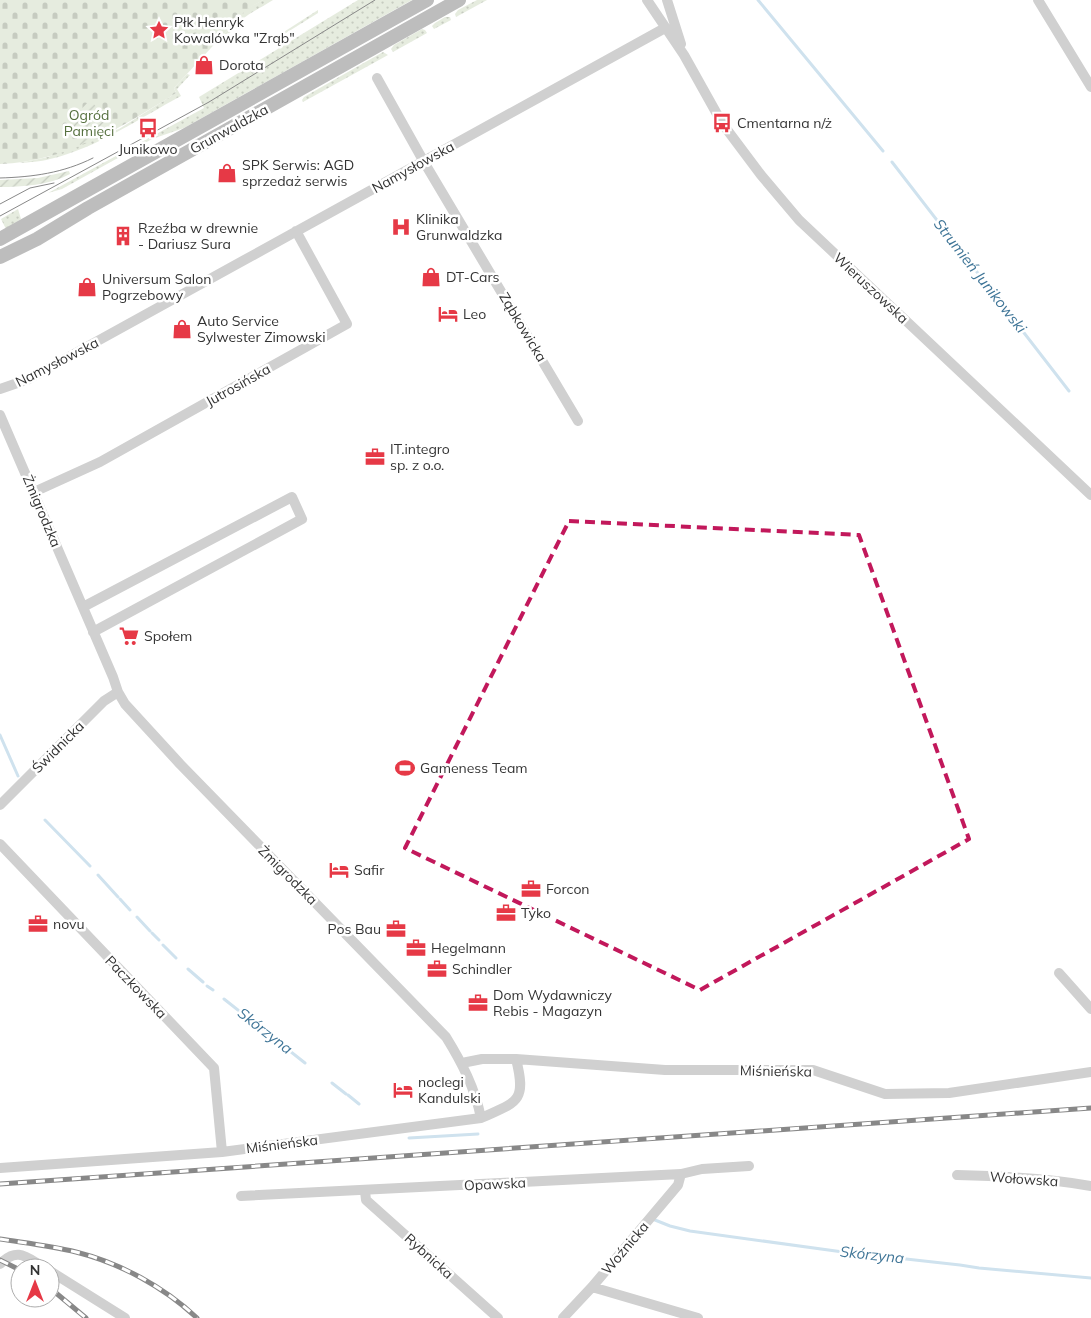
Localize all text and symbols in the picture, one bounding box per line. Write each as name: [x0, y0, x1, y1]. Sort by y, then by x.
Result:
place label: Płk Henryk Kowalówka "Zrąb": [174, 13, 295, 47]
place icon: Płk Henryk Kowalówka "Zrąb": [148, 19, 170, 41]
shop icon: Dorota: [193, 54, 215, 76]
place label: Dorota: [219, 56, 264, 74]
street label: Grunwaldzka: [187, 100, 271, 158]
park label: Ogród Pamięci: [64, 106, 114, 140]
bus stop icon: Cmentarna n/ż: [711, 112, 733, 134]
place label: Cmentarna n/ż: [737, 114, 832, 132]
bus stop icon: Junikowo: [137, 117, 159, 139]
street label: Namysłowska: [369, 137, 457, 197]
place label: Junikowo: [118, 140, 178, 158]
place label: SPK Serwis: AGD sprzedaż serwis: [242, 156, 354, 190]
shop icon: SPK Serwis: AGD sprzedaż serwis: [216, 162, 238, 184]
place label: Klinika Grunwaldzka: [416, 210, 503, 244]
water label: Strumień Junikowski: [930, 215, 1031, 337]
hospital icon: Klinika Grunwaldzka: [390, 216, 412, 238]
place label: Rzeźba w drewnie - Dariusz Sura: [138, 219, 258, 253]
building icon: Rzeźba w drewnie - Dariusz Sura: [112, 225, 134, 247]
street label: Wieruszowska: [830, 249, 912, 327]
shop icon: DT-Cars: [420, 266, 442, 288]
place label: DT-Cars: [446, 268, 499, 286]
place label: Universum Salon Pogrzebowy: [102, 270, 211, 304]
shop icon: Universum Salon Pogrzebowy: [76, 276, 98, 298]
street label: Ząbkowicka: [495, 289, 551, 365]
hotel icon: Leo: [437, 303, 459, 325]
place label: Leo: [463, 305, 486, 323]
place label: Auto Service Sylwester Zimowski: [197, 312, 326, 346]
shop icon: Auto Service Sylwester Zimowski: [171, 318, 193, 340]
street label: Namysłowska: [12, 333, 102, 391]
street label: Jutrosińska: [202, 360, 274, 410]
place label: IT.integro sp. z o.o.: [390, 440, 450, 474]
office icon: IT.integro sp. z o.o.: [364, 446, 386, 468]
street label: Żmigrodzka: [19, 472, 65, 550]
supermarket icon: Społem: [118, 625, 140, 647]
place label: Społem: [144, 627, 192, 645]
street label: Świdnicka: [28, 717, 88, 777]
sports icon: Gameness Team: [394, 757, 416, 779]
place label: Gameness Team: [420, 759, 528, 777]
street label: Żmigrodzka: [255, 842, 321, 908]
hotel icon: Safir: [328, 859, 350, 881]
place label: Safir: [354, 861, 385, 879]
office icon: Forcon: [520, 878, 542, 900]
place label: Forcon: [546, 880, 590, 898]
office icon: Tyko: [495, 902, 517, 924]
place label: Tyko: [521, 904, 551, 922]
office icon: novu: [27, 913, 49, 935]
place label: novu: [53, 915, 85, 933]
office icon: Pos Bau: [385, 918, 407, 940]
place label: Pos Bau: [328, 920, 381, 938]
office icon: Hegelmann: [405, 937, 427, 959]
place label: Hegelmann: [431, 939, 506, 957]
street label: Paczkowska: [101, 952, 171, 1022]
office icon: Schindler: [426, 958, 448, 980]
place label: Schindler: [452, 960, 513, 978]
place label: Dom Wydawniczy Rebis - Magazyn: [493, 986, 612, 1020]
office icon: Dom Wydawniczy Rebis - Magazyn: [467, 992, 489, 1014]
water label: Skórzyna: [234, 1003, 297, 1058]
street label: Miśnieńska: [740, 1061, 812, 1081]
place label: noclegi Kandulski: [418, 1073, 481, 1107]
hotel icon: noclegi Kandulski: [392, 1079, 414, 1101]
street label: Miśnieńska: [245, 1131, 319, 1157]
street label: Wołowska: [989, 1168, 1059, 1190]
street label: Opawska: [464, 1173, 526, 1195]
street label: Woźnicka: [598, 1218, 652, 1278]
street label: Rybnicka: [401, 1229, 457, 1283]
water label: Skórzyna: [839, 1242, 905, 1267]
north arrow: [10, 1258, 60, 1308]
text: N: [30, 1261, 40, 1279]

